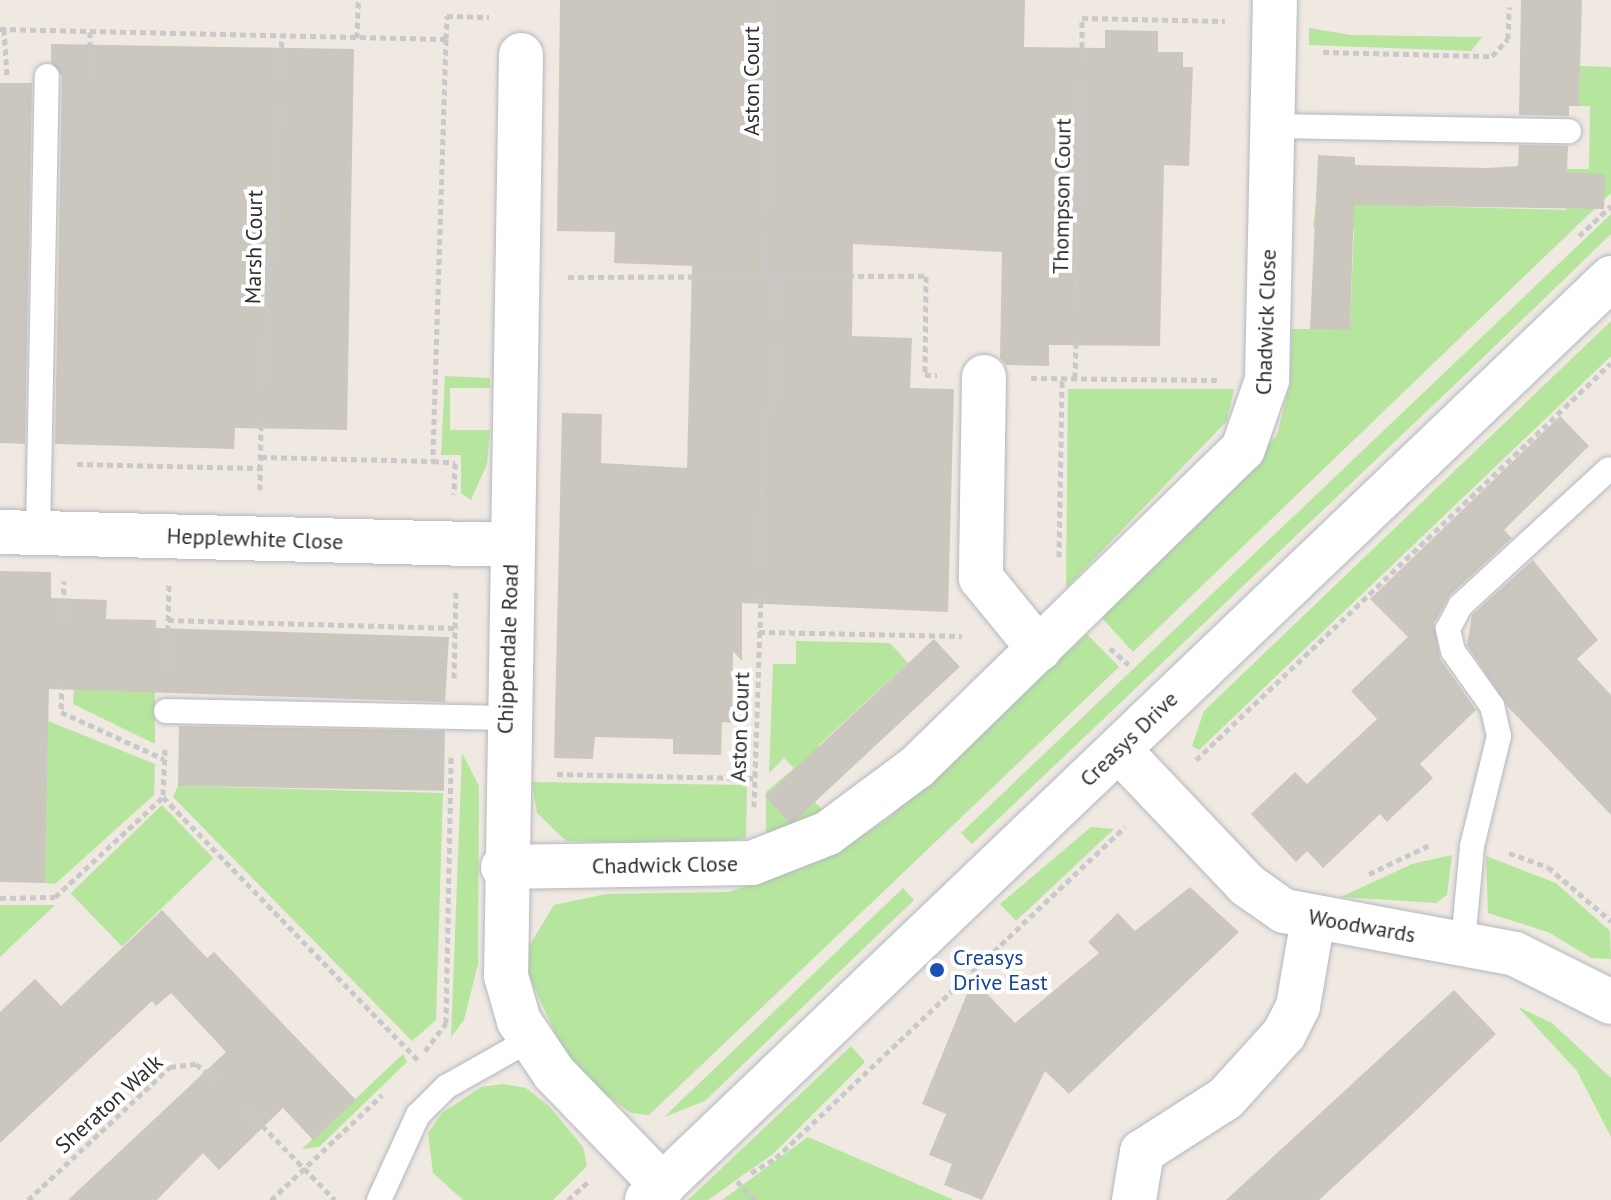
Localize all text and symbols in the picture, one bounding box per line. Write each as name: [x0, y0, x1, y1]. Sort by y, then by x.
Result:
street label: Aston Court: [739, 26, 765, 136]
street label: Thompson Court: [1047, 118, 1077, 274]
street label: Marsh Court: [240, 190, 268, 304]
street label: Chadwick Close: [1250, 248, 1282, 396]
street label: Hepplewhite Close: [166, 523, 344, 555]
street label: Chippendale Road: [492, 563, 524, 735]
street label: Aston Court: [725, 672, 755, 782]
street label: Creasys Drive: [1075, 686, 1183, 792]
street label: Chadwick Close: [591, 851, 739, 879]
street label: Woodwards: [1306, 904, 1418, 948]
place label: Creasys Drive East: [953, 944, 1048, 996]
marker: Creasys Drive East: [928, 961, 946, 979]
street label: Sheraton Walk: [50, 1049, 168, 1159]

